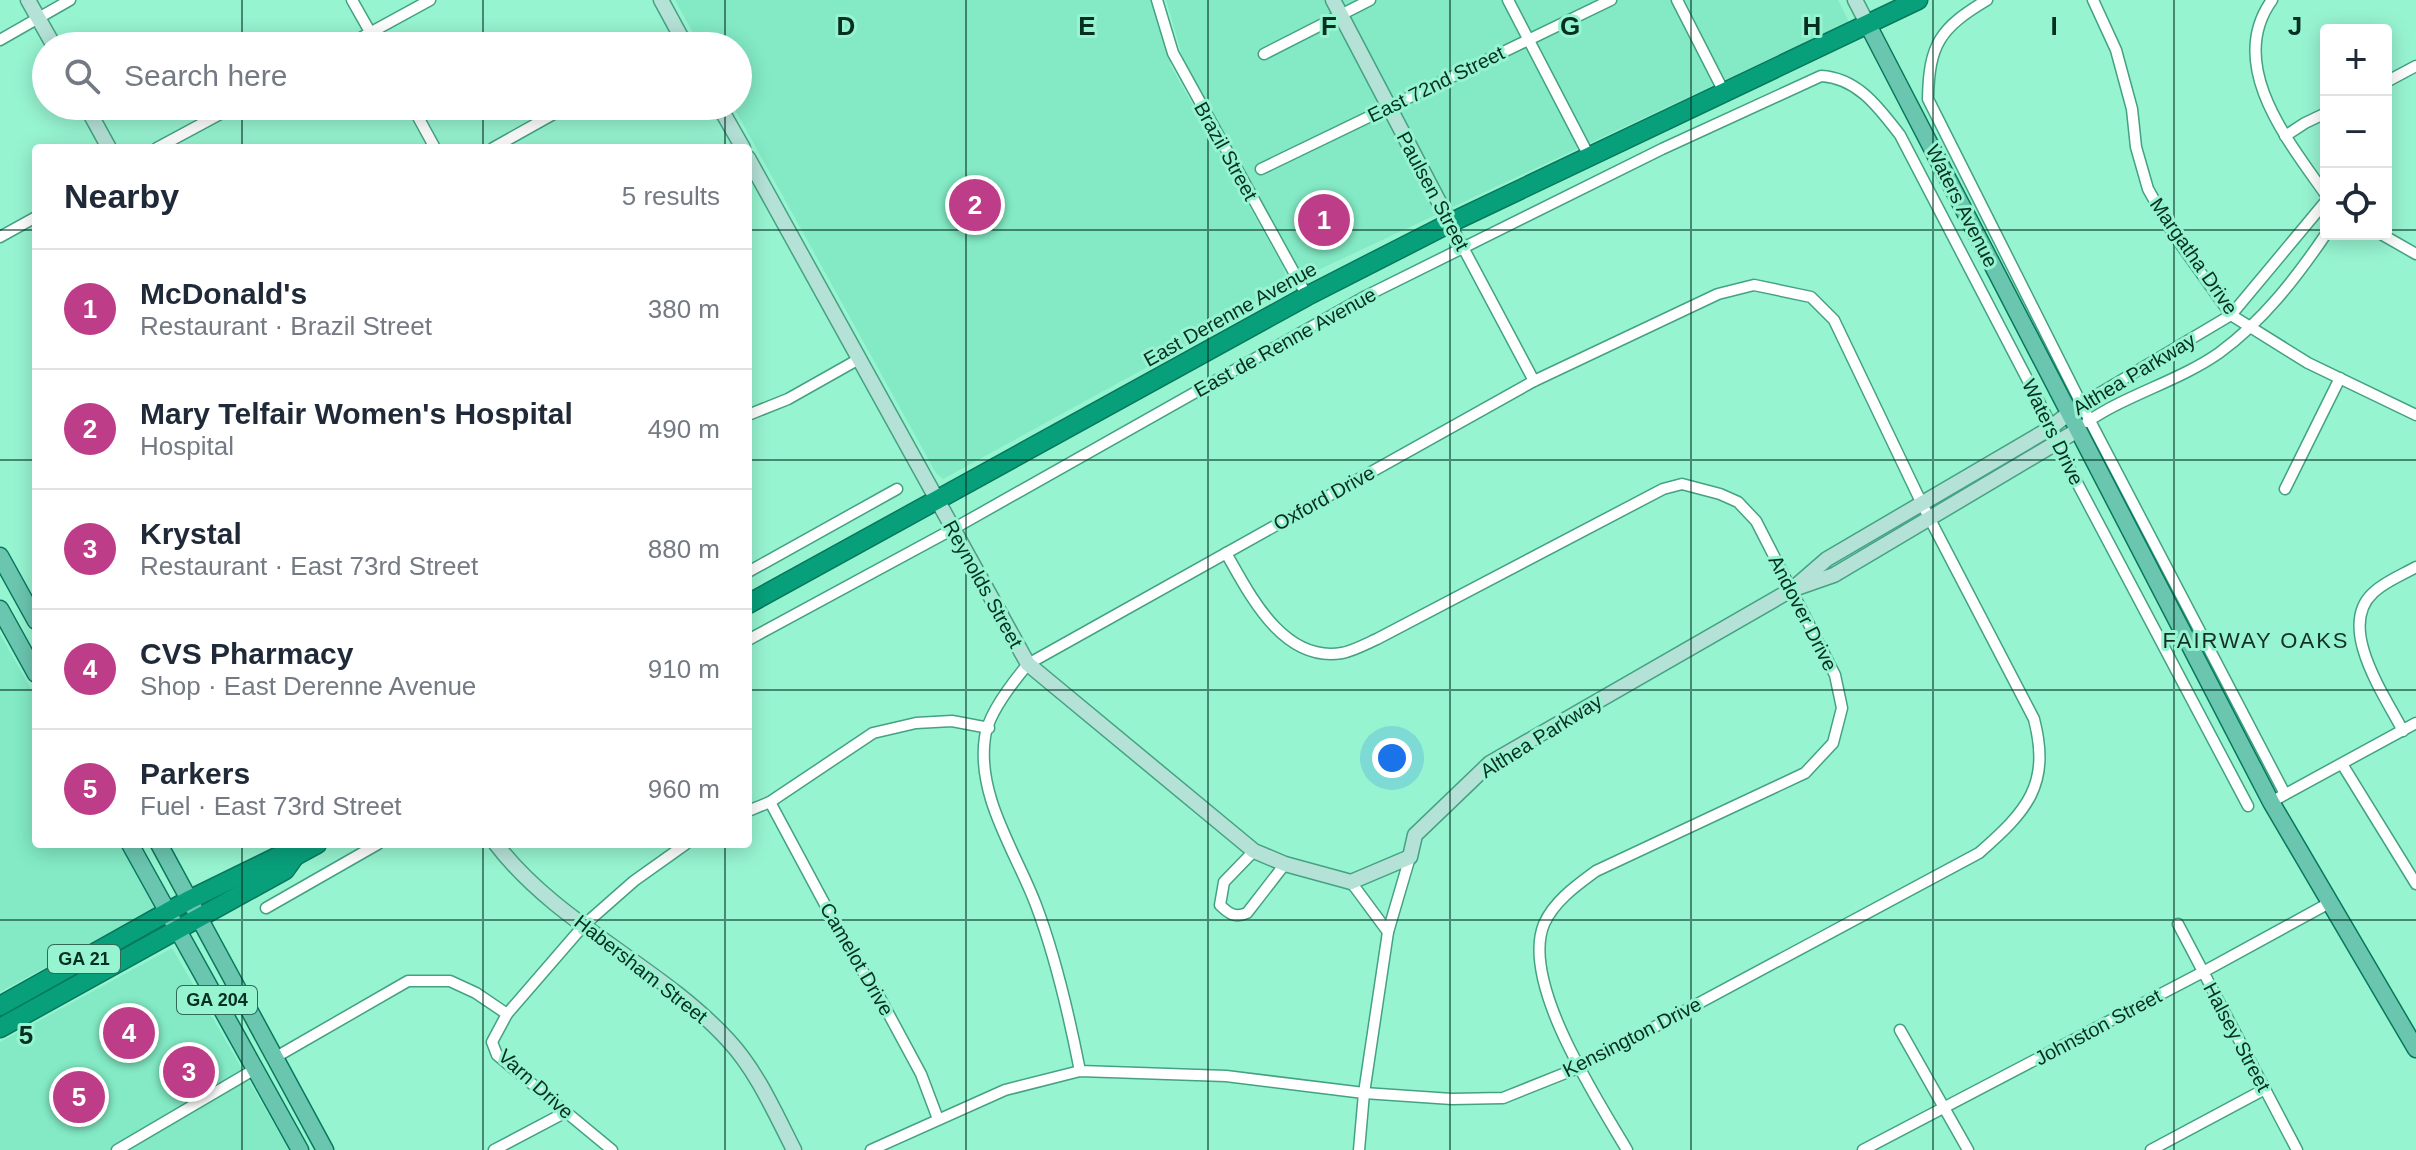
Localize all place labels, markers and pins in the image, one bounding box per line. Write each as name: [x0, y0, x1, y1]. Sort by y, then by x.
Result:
pin: 2: [949, 175, 1001, 235]
pin: 1: [1298, 190, 1350, 250]
pin: 4: [103, 1003, 155, 1063]
pin: 3: [163, 1042, 215, 1102]
pin: 5: [53, 1067, 105, 1127]

